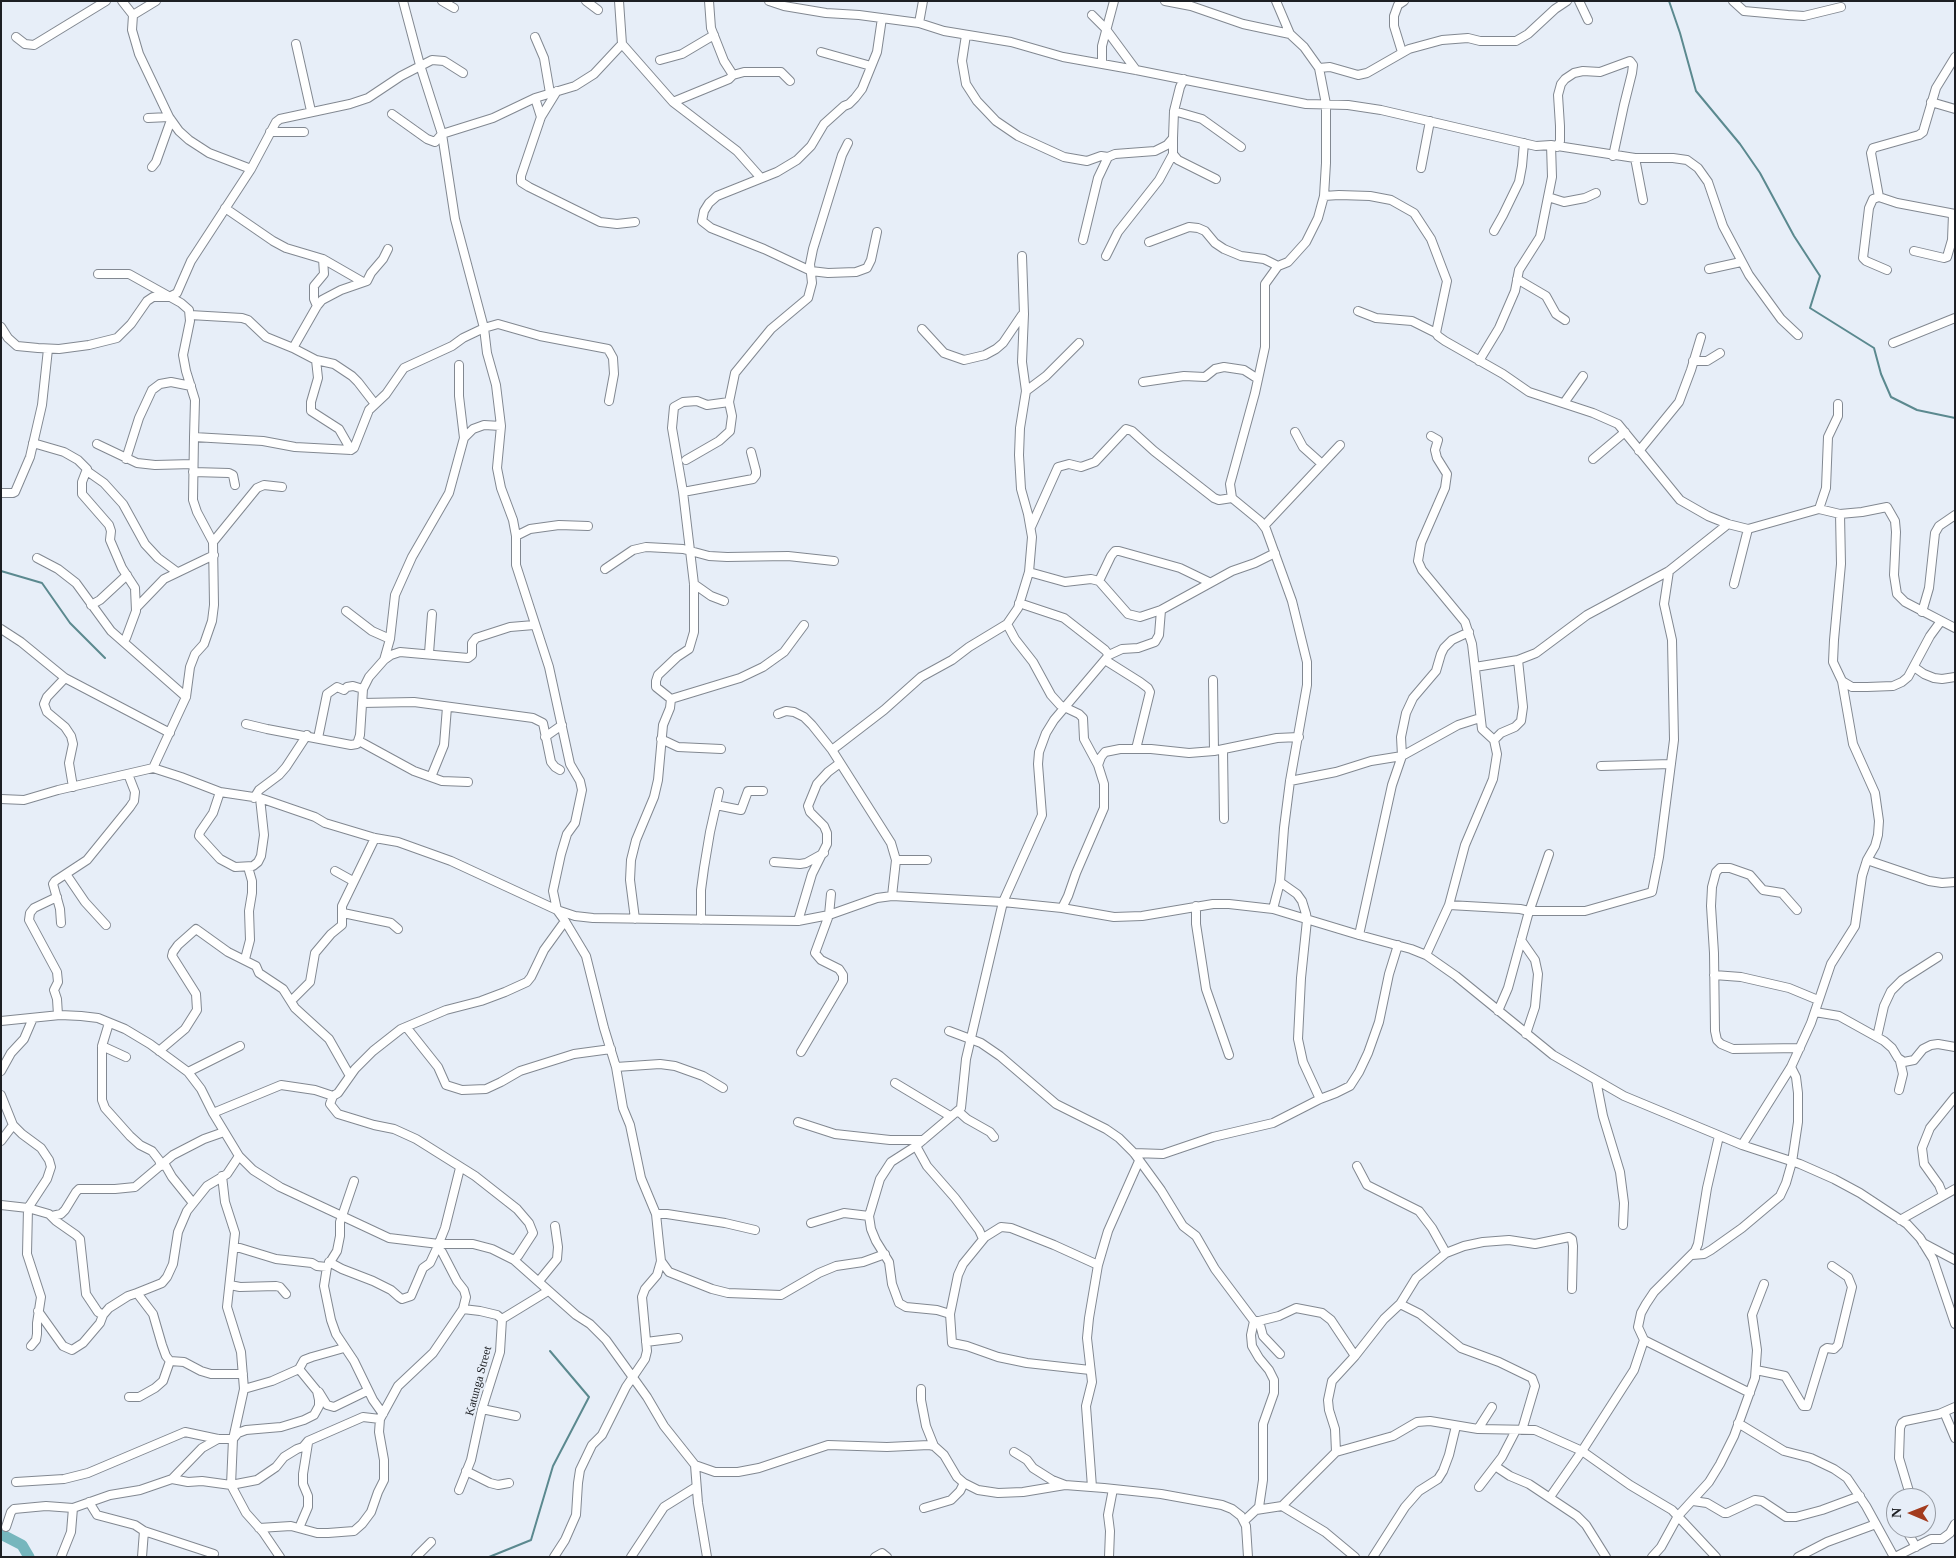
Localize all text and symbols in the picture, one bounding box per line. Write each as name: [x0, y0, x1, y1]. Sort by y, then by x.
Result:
street label: Katunga Street: [463, 1345, 495, 1417]
north arrow: [1886, 1488, 1936, 1538]
text: N: [1889, 1508, 1904, 1518]

